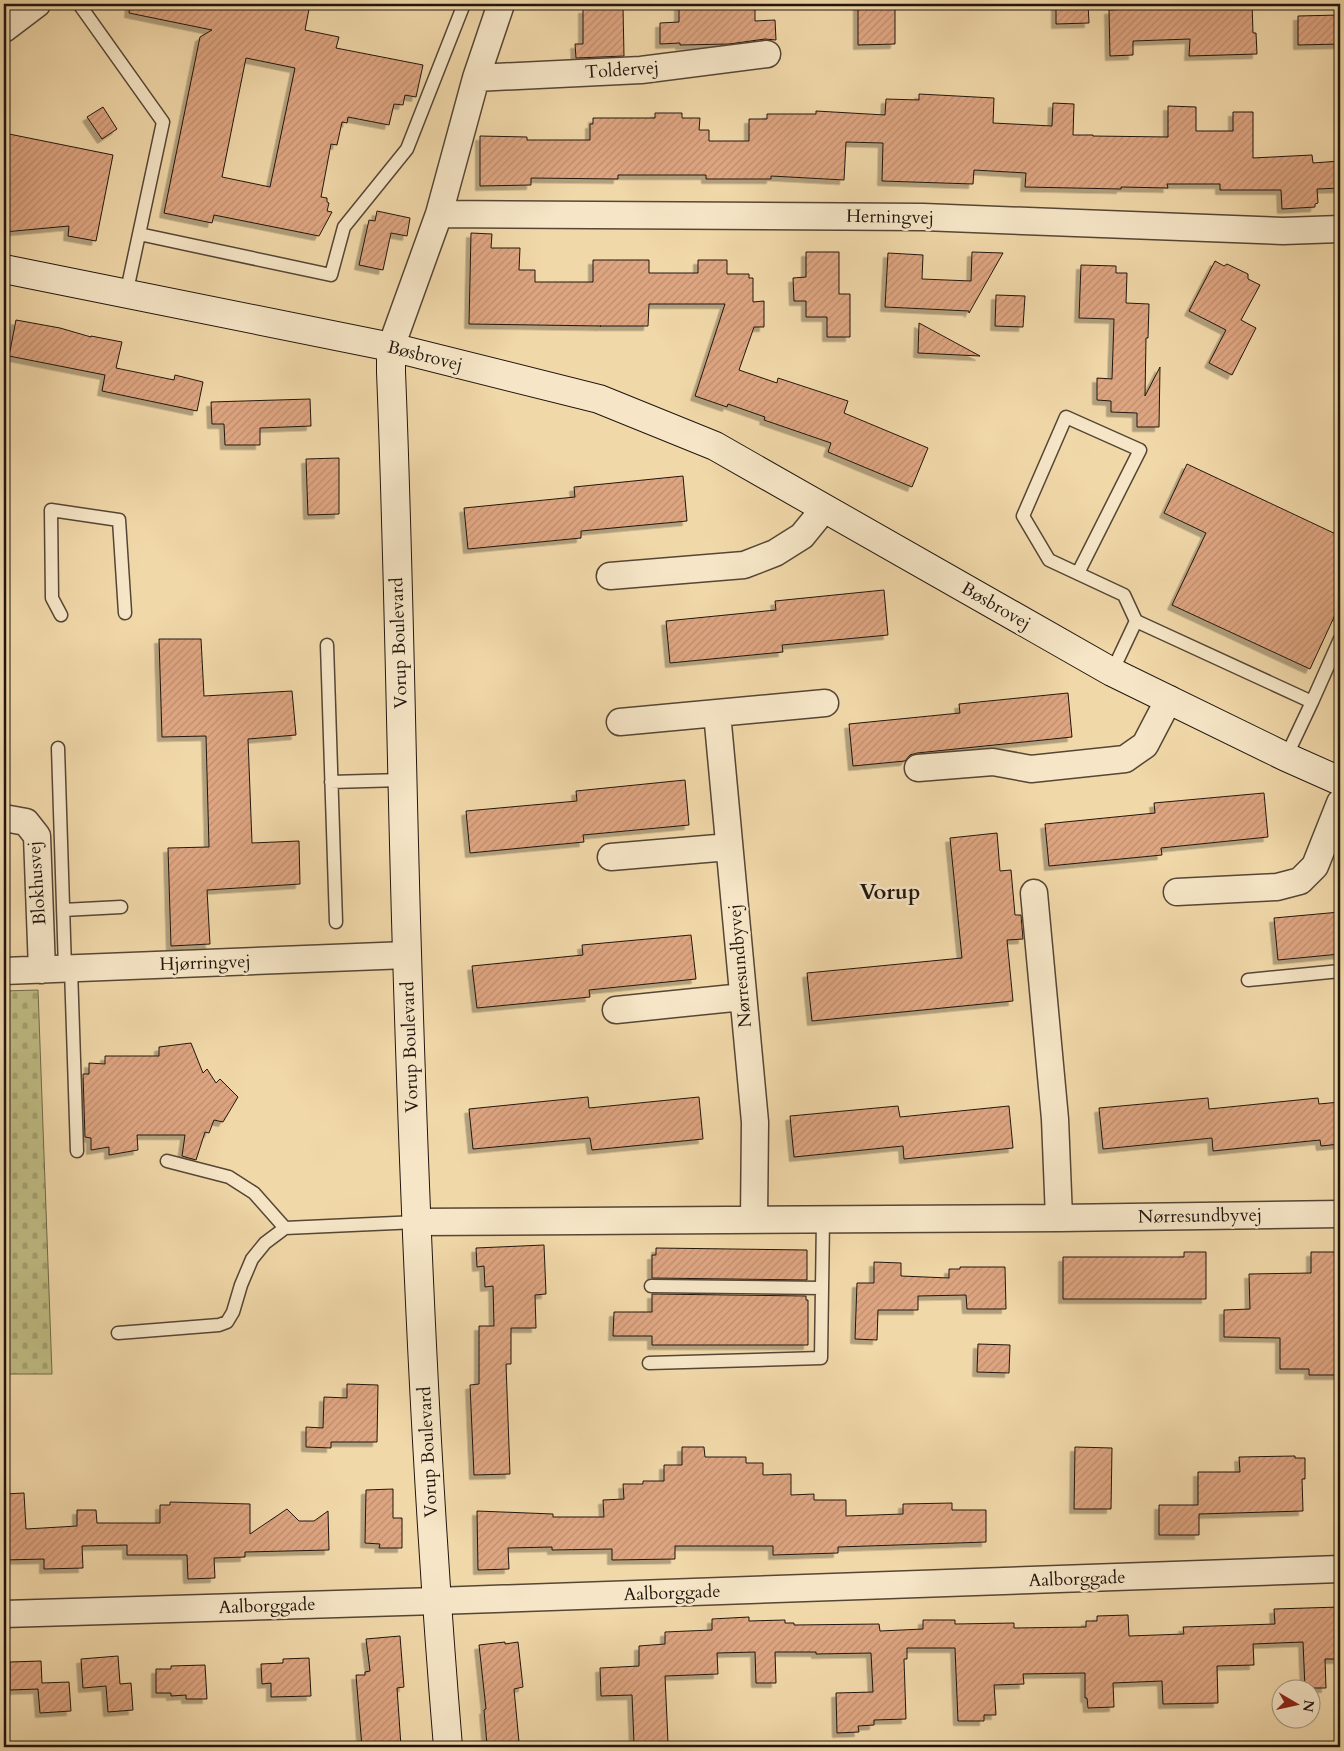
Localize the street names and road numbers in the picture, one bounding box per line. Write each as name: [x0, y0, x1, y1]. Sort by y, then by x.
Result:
street label: Toldervej: [584, 55, 660, 85]
street label: Herningvej: [846, 204, 934, 230]
street label: Bøsbrovej: [385, 335, 465, 377]
street label: Vorup Boulevard: [384, 576, 414, 709]
street label: Bøsbrovej: [957, 576, 1035, 636]
street label: Blokhusvej: [22, 840, 52, 926]
street label: Nørresundbyvej: [722, 903, 758, 1029]
street label: Hjørringvej: [159, 949, 251, 977]
street label: Vorup Boulevard: [395, 980, 425, 1113]
street label: Nørresundbyvej: [1138, 1202, 1262, 1230]
street label: Vorup Boulevard: [412, 1385, 444, 1518]
street label: Aalborggade: [1028, 1565, 1126, 1593]
street label: Aalborggade: [623, 1579, 721, 1607]
street label: Aalborggade: [218, 1592, 316, 1620]

